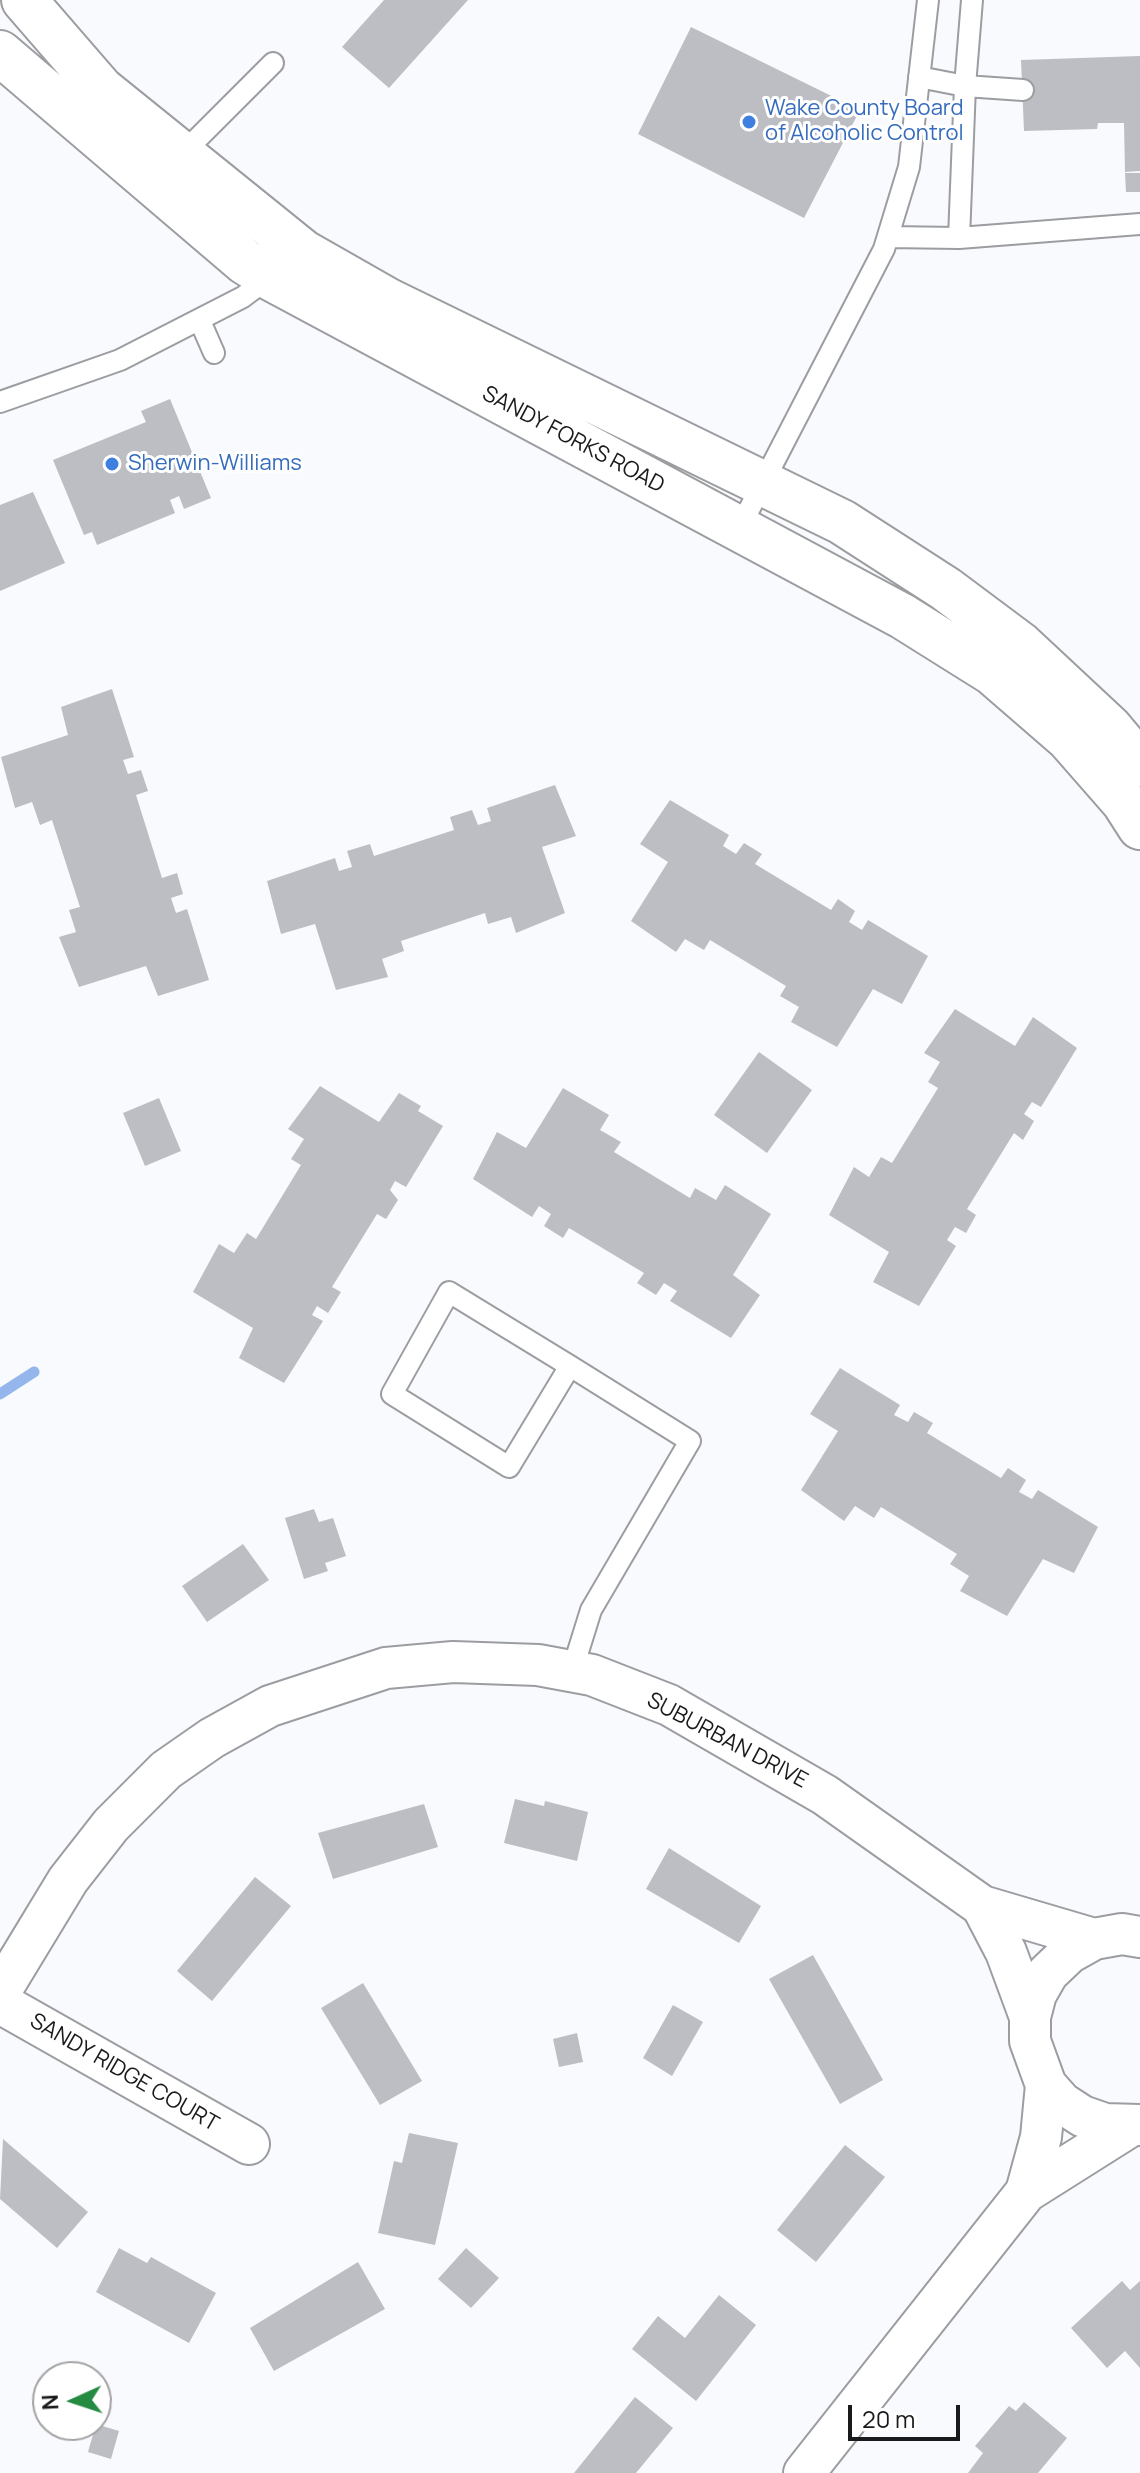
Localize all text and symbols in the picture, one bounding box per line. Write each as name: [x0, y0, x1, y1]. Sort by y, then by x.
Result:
place label: Wake County Board of Alcoholic Control: [765, 96, 964, 148]
marker: Wake County Board of Alcoholic Control: [740, 113, 758, 131]
street label: SANDY FORKS ROAD: [477, 381, 669, 499]
place label: Sherwin-Williams: [128, 451, 302, 477]
marker: Sherwin-Williams: [103, 455, 121, 473]
street label: SUBURBAN DRIVE: [642, 1687, 812, 1795]
street label: SANDY RIDGE COURT: [25, 2008, 223, 2138]
north arrow: [32, 2361, 112, 2441]
scale bar: [852, 2389, 964, 2439]
text: N: [35, 2393, 65, 2411]
text: 20 m: [862, 2402, 915, 2435]

